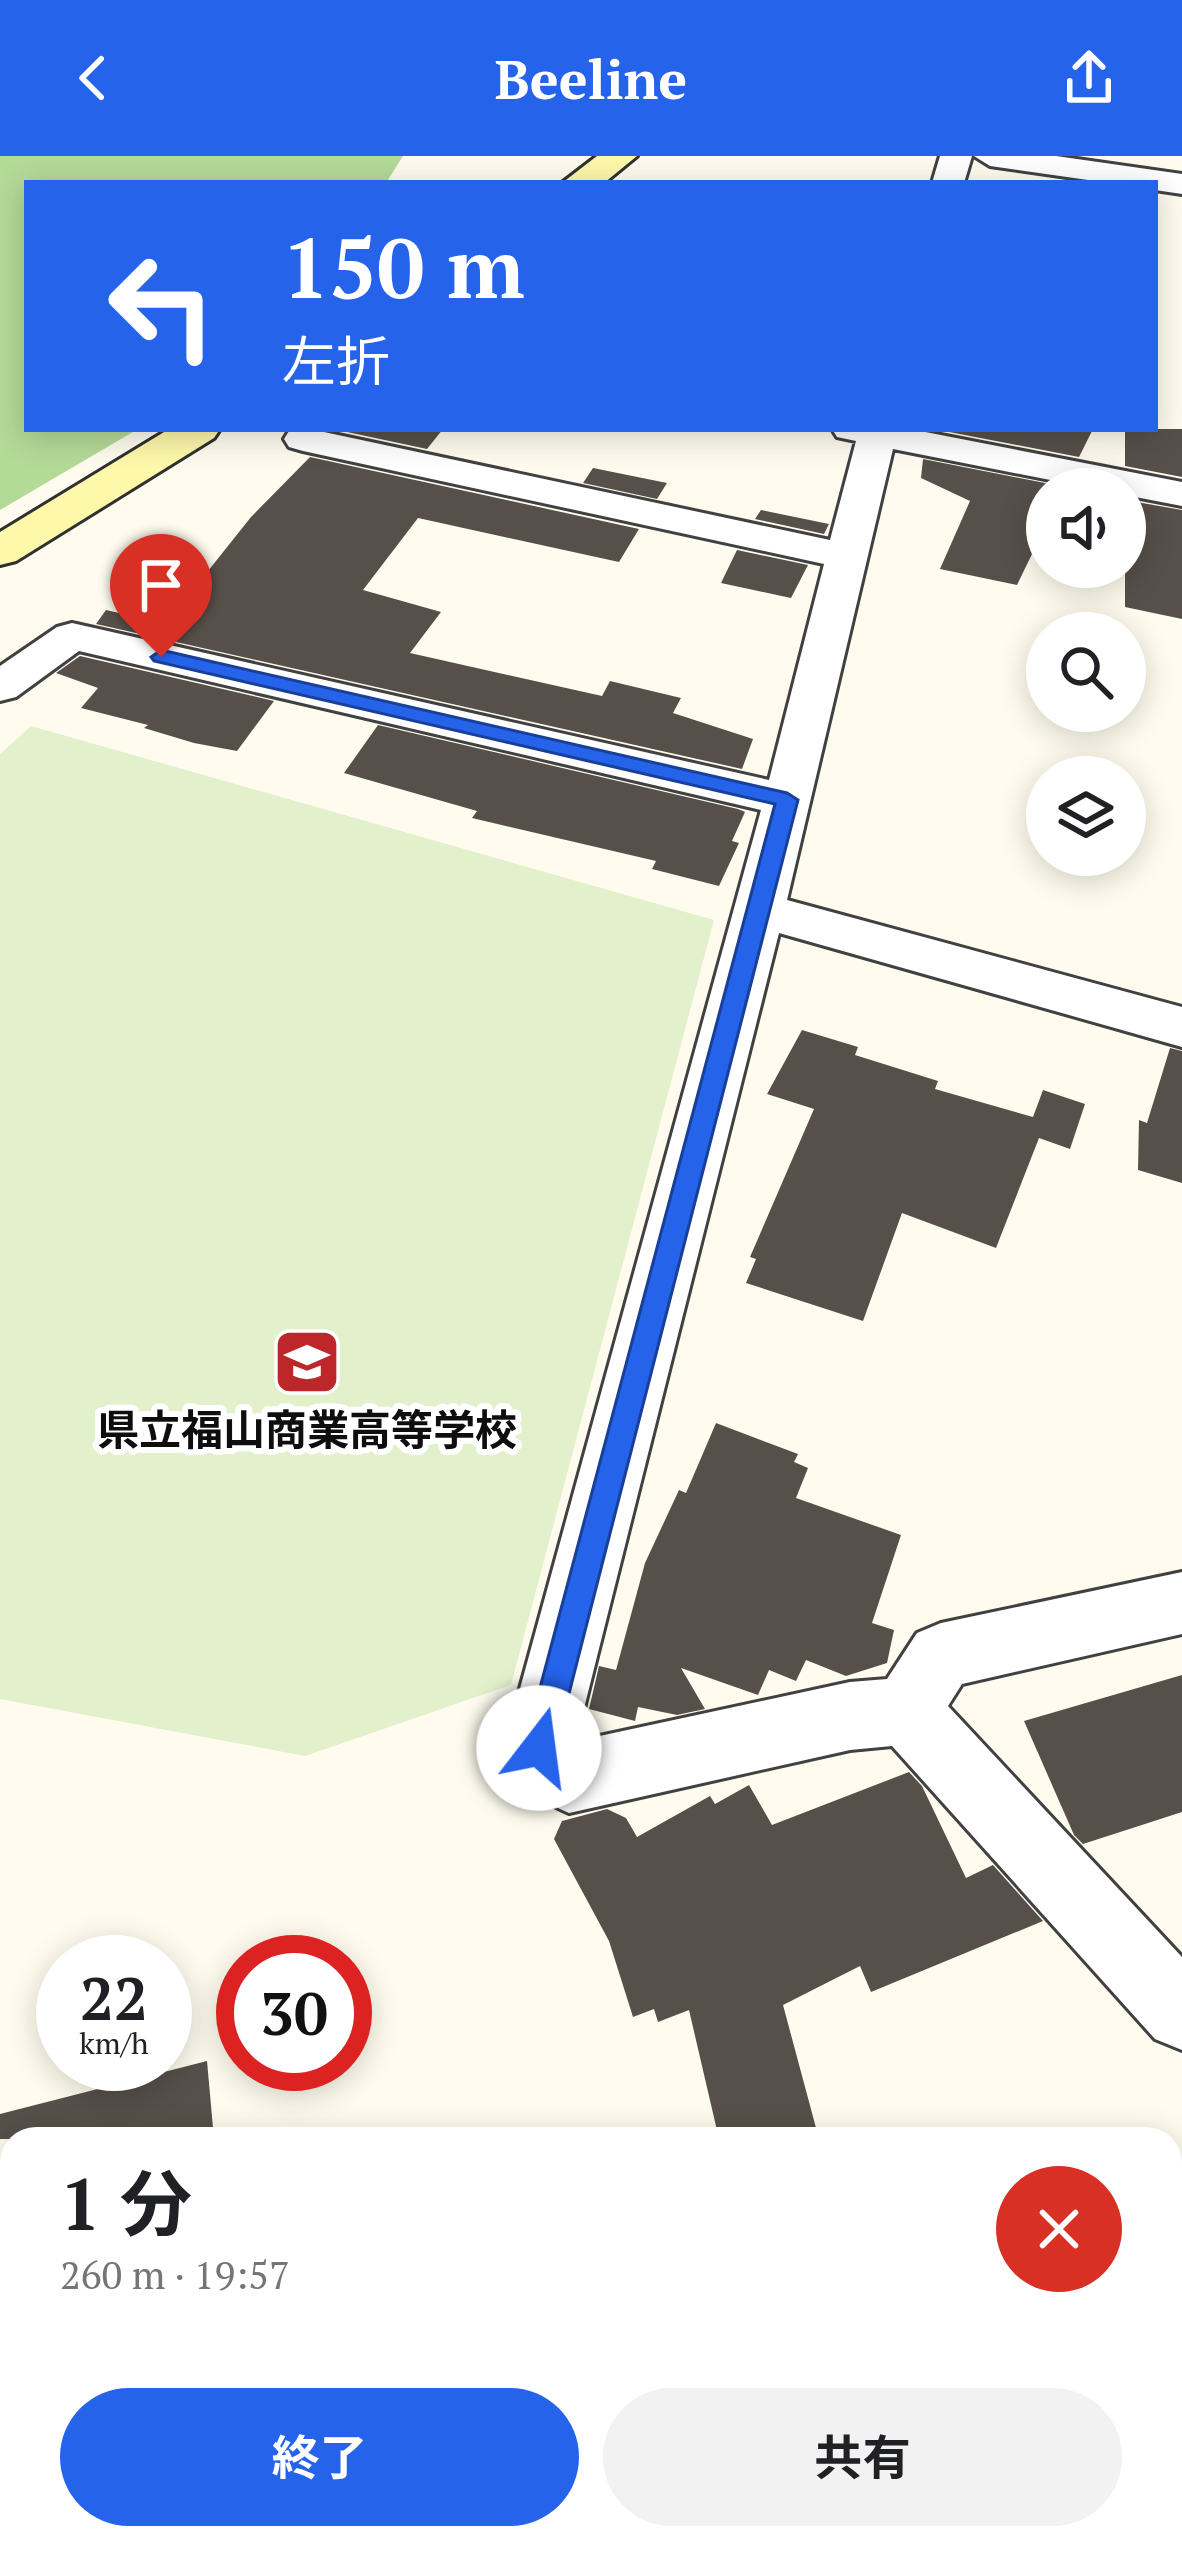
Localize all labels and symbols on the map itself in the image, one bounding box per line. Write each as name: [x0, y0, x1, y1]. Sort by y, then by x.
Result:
pin: [110, 534, 212, 657]
school or university icon: 県立福山商業高等学校: [272, 1327, 342, 1397]
place label: 県立福山商業高等学校: [97, 1401, 517, 1457]
position arrow: [476, 1685, 602, 1811]
speed limit sign: 30: [216, 1935, 372, 2091]

